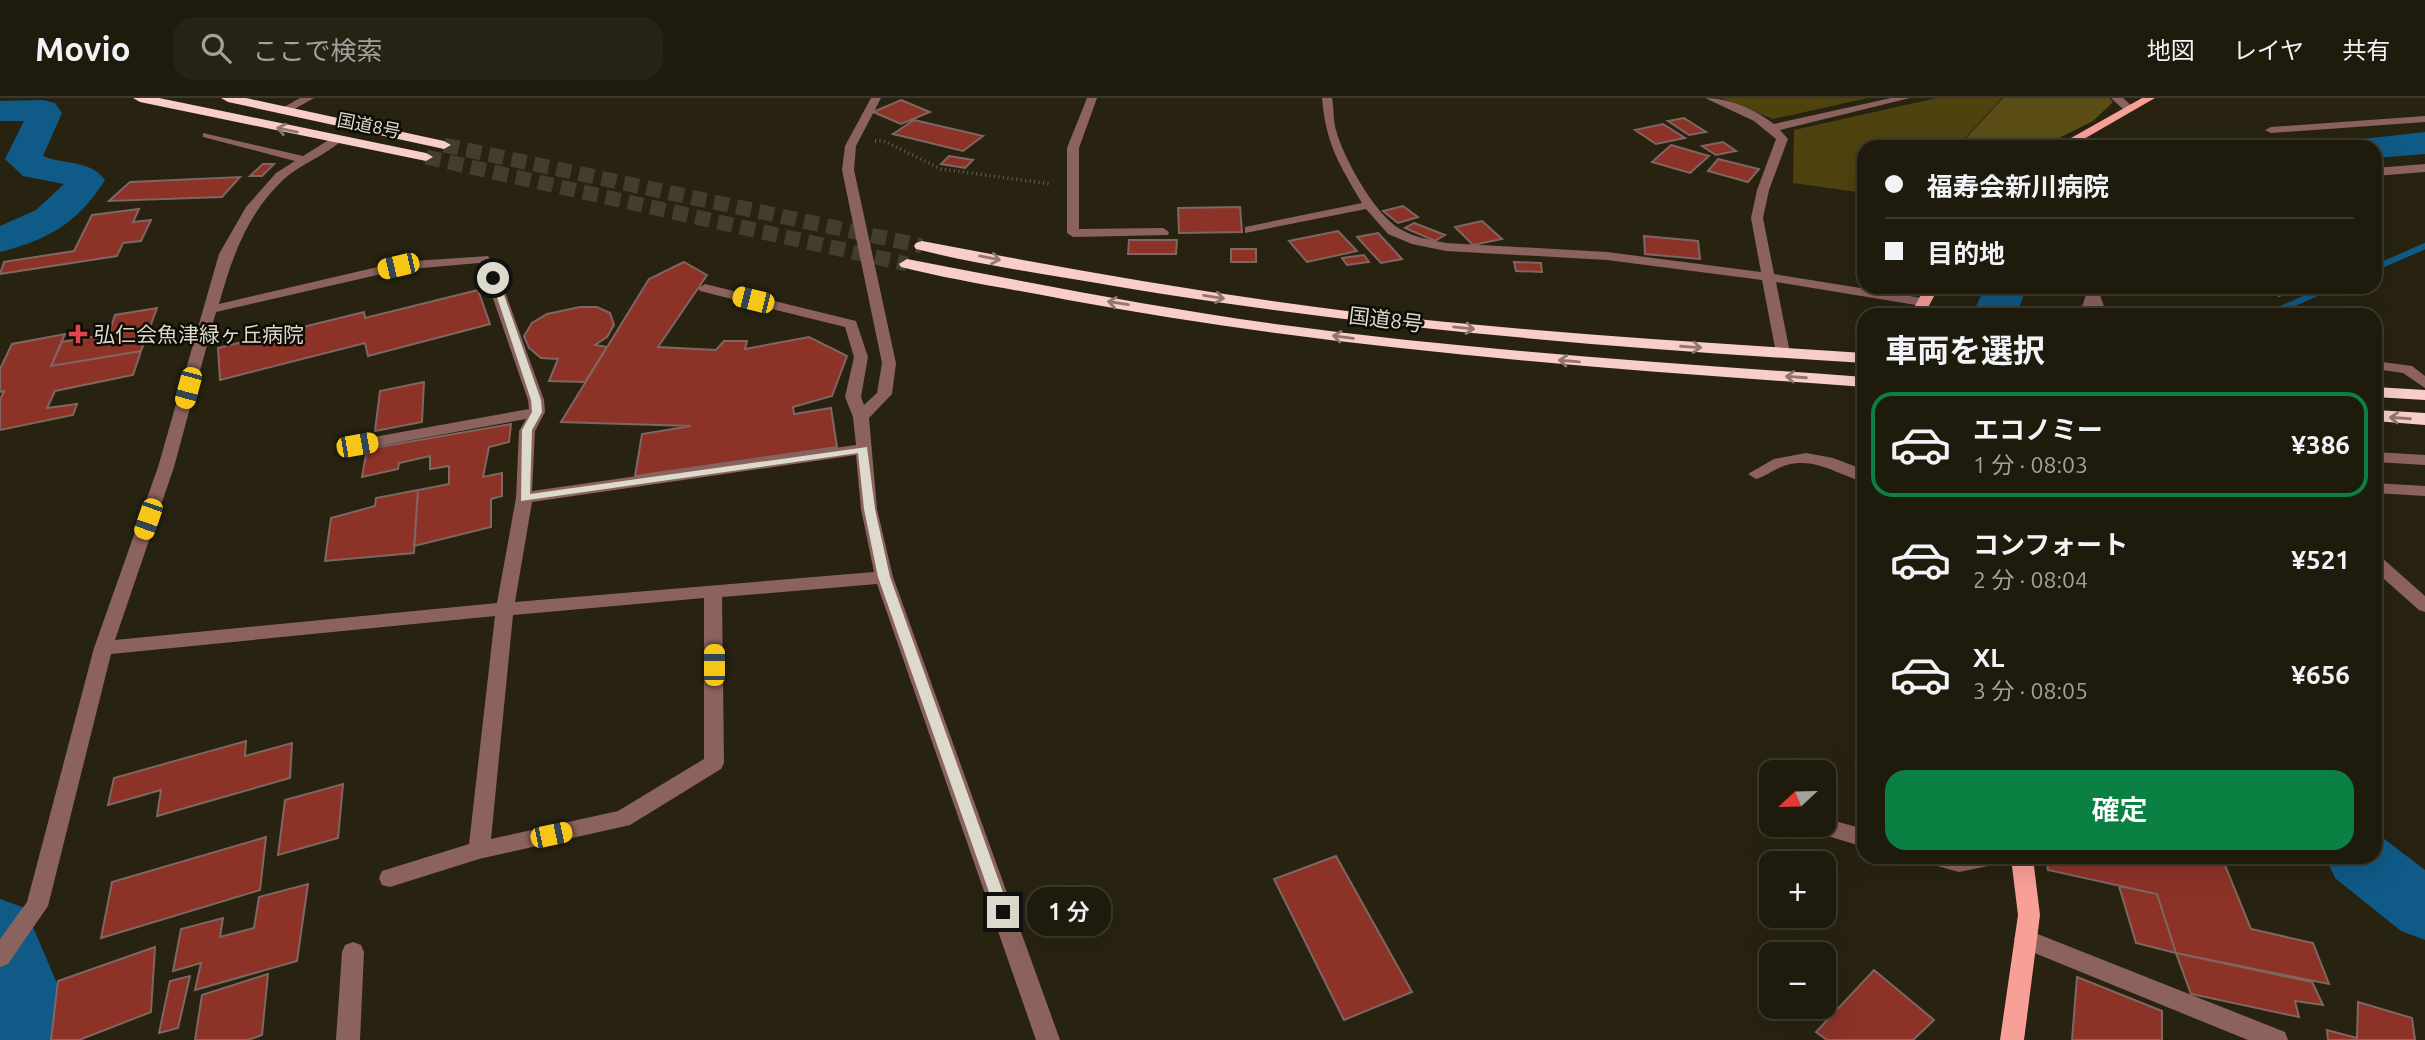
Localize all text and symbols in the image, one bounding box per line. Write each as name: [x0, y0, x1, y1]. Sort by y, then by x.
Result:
search box: [173, 17, 663, 80]
icon: search: [197, 29, 235, 67]
text: Movio: [35, 30, 131, 67]
text: ここで検索: [253, 36, 383, 65]
text: 地図: [2147, 37, 2195, 64]
text: レイヤ: [2233, 37, 2304, 64]
text: 共有: [2342, 37, 2390, 64]
street label: 国道8号: [336, 109, 402, 141]
one-way arrow: [276, 122, 299, 136]
text: 福寿会新川病院: [1927, 172, 2109, 201]
text: 目的地: [1927, 239, 2005, 268]
car: [376, 251, 421, 281]
one-way arrow: [978, 252, 1001, 266]
route start: [477, 262, 509, 294]
car: [731, 285, 776, 315]
one-way arrow: [1202, 290, 1225, 303]
one-way arrow: [1107, 296, 1130, 309]
street label: 国道8号: [1347, 303, 1425, 335]
place label: 弘仁会魚津緑ヶ丘病院: [94, 322, 304, 346]
one-way arrow: [1452, 322, 1475, 335]
marker: 弘仁会魚津緑ヶ丘病院: [68, 324, 88, 344]
one-way arrow: [1332, 331, 1354, 344]
text: 車両を選択: [1885, 332, 2045, 368]
one-way arrow: [1679, 341, 1701, 354]
one-way arrow: [1558, 354, 1581, 367]
car: [173, 365, 204, 411]
one-way arrow: [1785, 370, 1807, 383]
one-way arrow: [2389, 411, 2412, 424]
icon: car: [1889, 413, 1952, 476]
text: エコノミー: [1973, 415, 2103, 444]
text: ¥386: [2291, 430, 2350, 459]
car: [335, 431, 380, 459]
text: 1 分 · 08:03: [1973, 452, 2088, 477]
car: [132, 496, 165, 542]
icon: car: [1889, 528, 1952, 591]
text: コンフォート: [1973, 530, 2128, 559]
text: ¥521: [2291, 545, 2350, 574]
text: 2 分 · 08:04: [1973, 567, 2088, 592]
icon: car: [1889, 643, 1952, 706]
text: XL: [1973, 643, 2004, 672]
car: [704, 644, 725, 686]
text: ¥656: [2291, 660, 2350, 689]
text: 3 分 · 08:05: [1973, 678, 2088, 703]
north arrow: [1759, 760, 1836, 836]
map controls: [1759, 760, 1836, 1019]
button: 確定: [1885, 770, 2354, 850]
car: [529, 820, 574, 850]
button: +: [1759, 851, 1836, 928]
callout: 1 分: [1028, 888, 1112, 936]
route end: [987, 896, 1019, 928]
text: 1 分: [1048, 899, 1090, 924]
button: −: [1759, 942, 1836, 1019]

